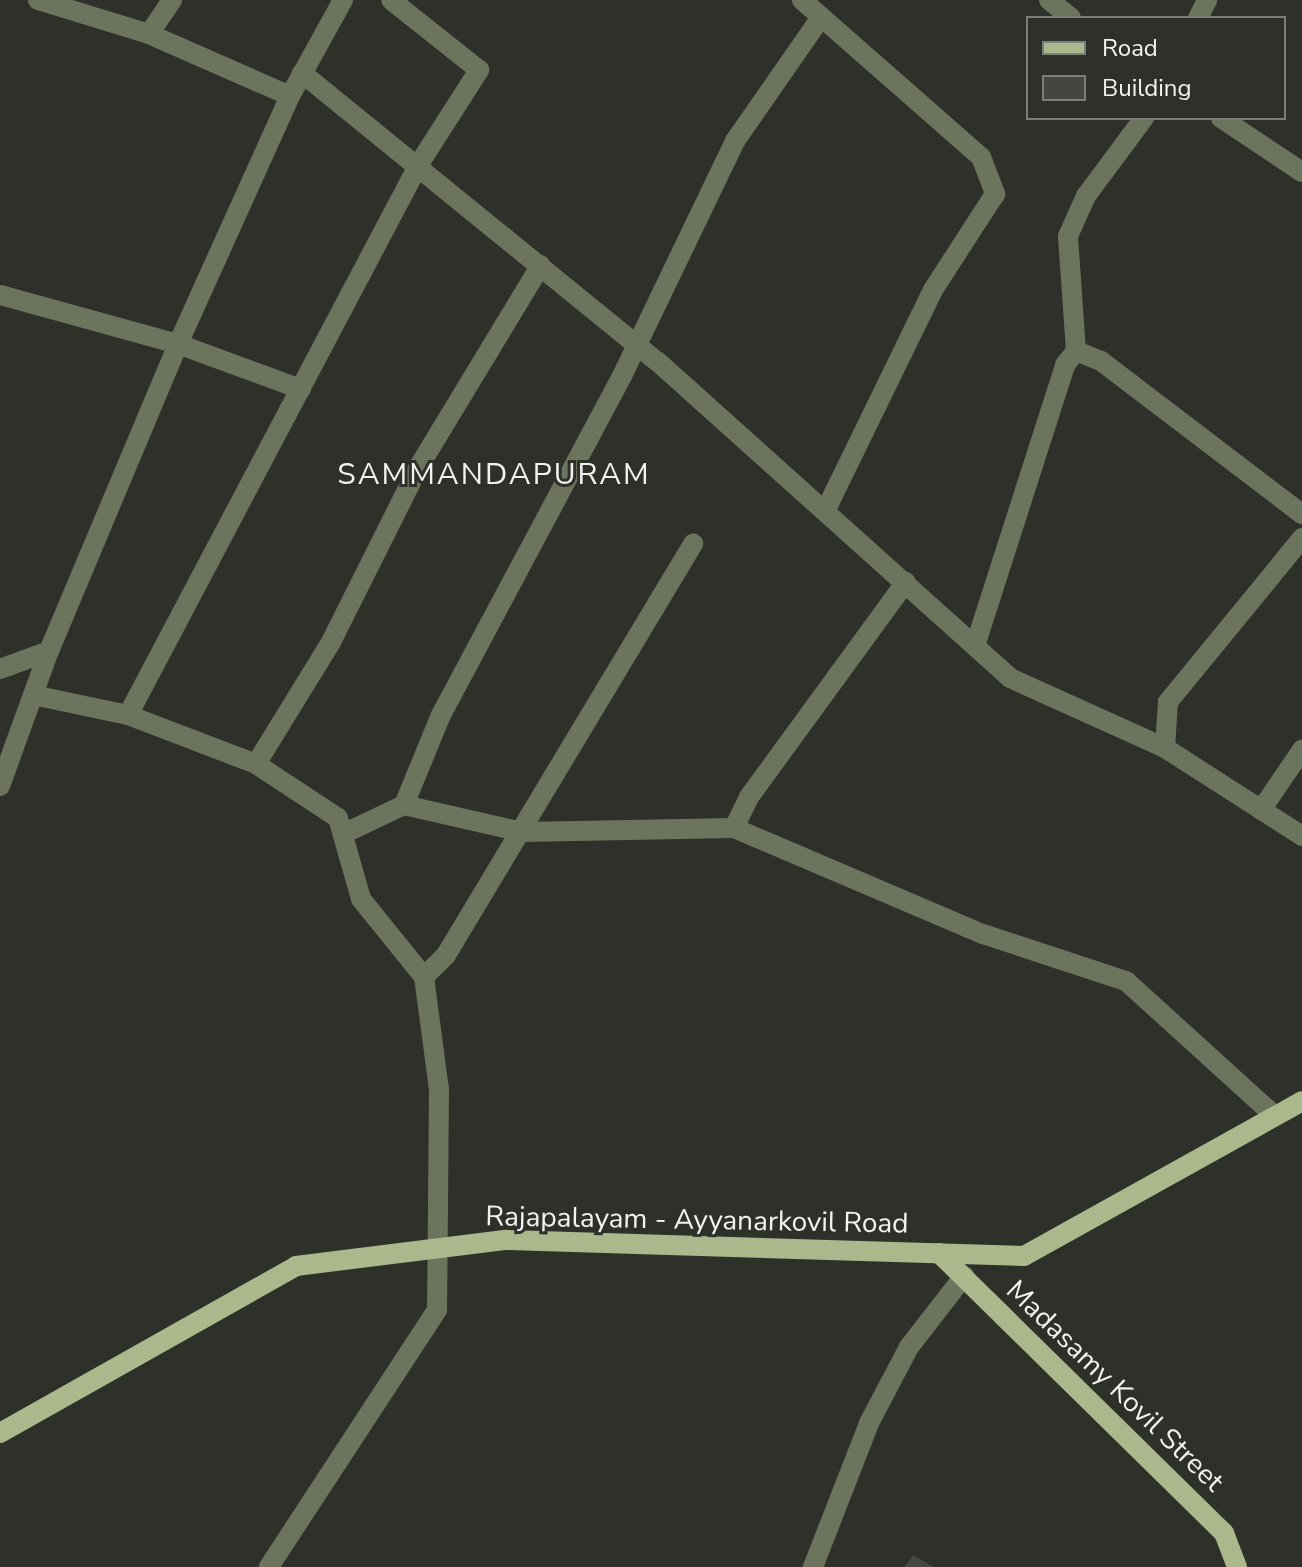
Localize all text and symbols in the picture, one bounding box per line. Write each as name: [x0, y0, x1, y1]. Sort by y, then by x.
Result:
legend: [1026, 16, 1286, 120]
text: Road: [1102, 32, 1158, 64]
text: Building: [1102, 72, 1192, 104]
district label: SAMMANDAPURAM: [337, 457, 651, 493]
street label: Rajapalayam - Ayyanarkovil Road: [485, 1200, 909, 1240]
street label: Madasamy Kovil Street: [999, 1274, 1231, 1498]

